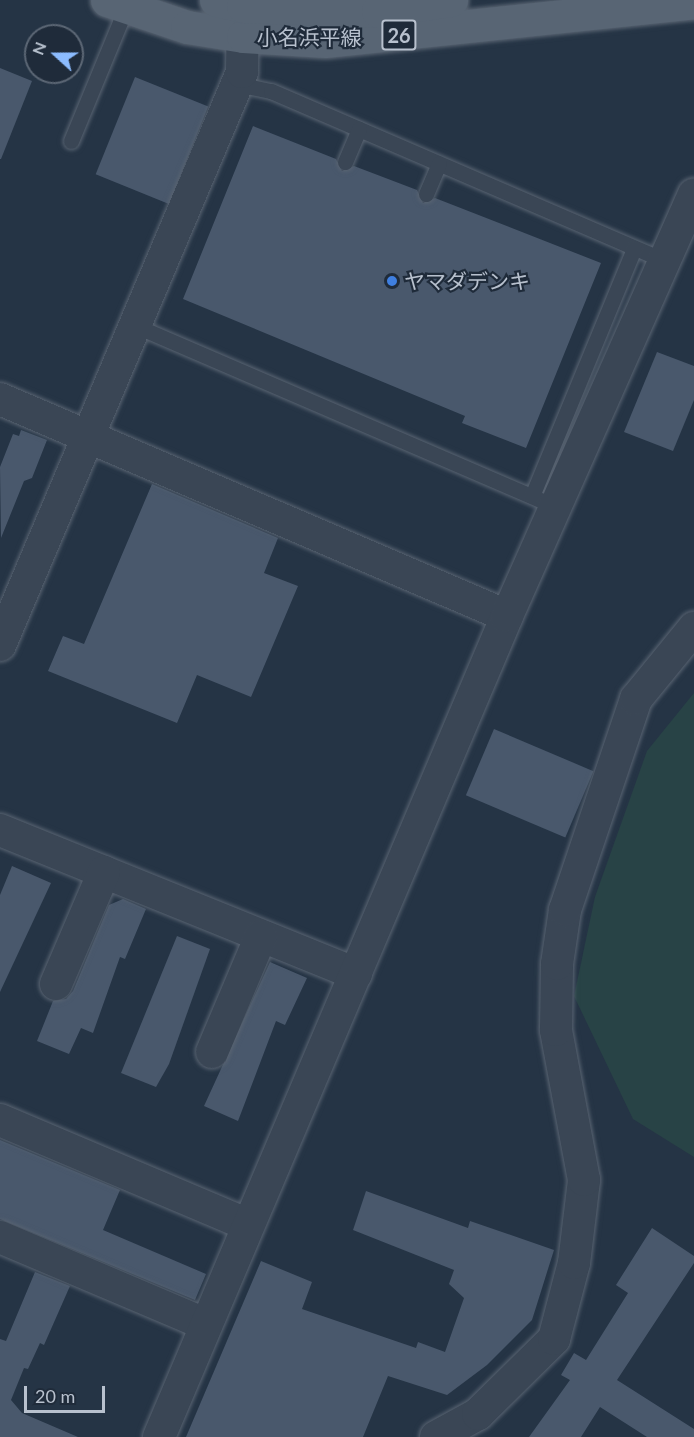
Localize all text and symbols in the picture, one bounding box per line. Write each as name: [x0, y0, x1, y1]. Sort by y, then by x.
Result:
road number: 26: [381, 18, 417, 52]
north arrow: [24, 24, 84, 84]
street label: 小名浜平線: [257, 24, 361, 50]
text: N: [28, 39, 50, 57]
place label: ヤマダデンキ: [404, 268, 530, 294]
marker: ヤマダデンキ: [385, 274, 399, 288]
scale bar: [27, 1374, 108, 1412]
text: 20 m: [35, 1385, 75, 1407]

